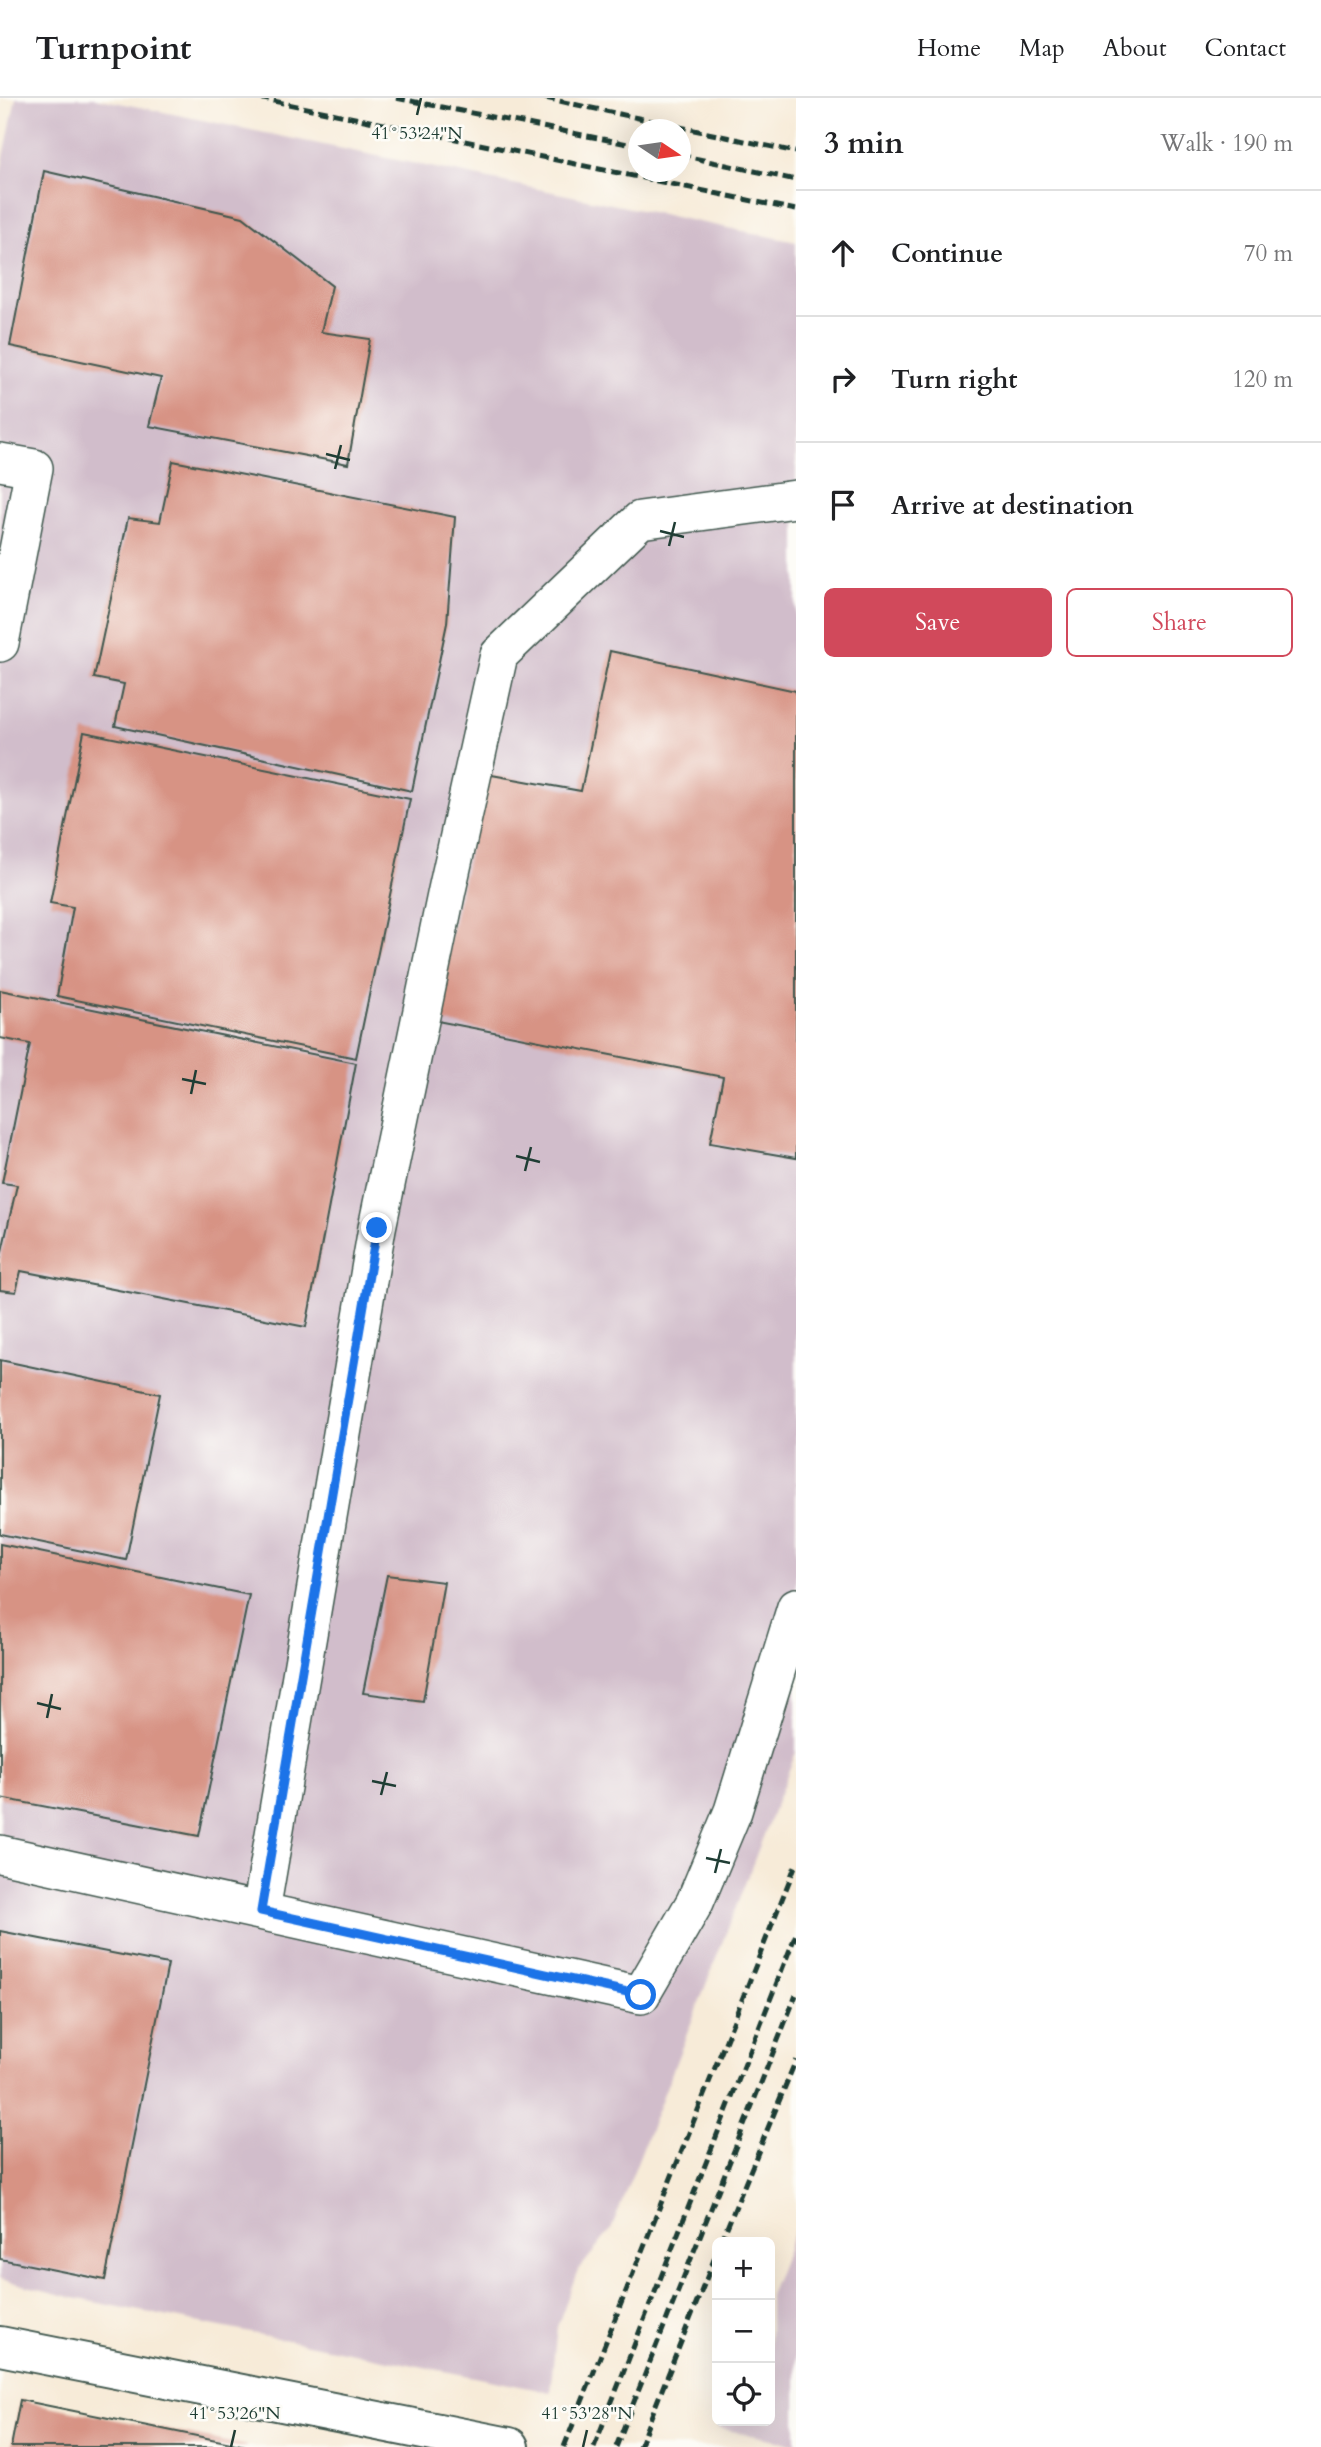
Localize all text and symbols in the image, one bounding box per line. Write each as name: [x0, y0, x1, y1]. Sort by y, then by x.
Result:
text: Turnpoint: [35, 26, 191, 71]
text: Home: [917, 32, 981, 65]
text: Map: [1019, 32, 1065, 65]
text: About: [1103, 32, 1167, 65]
text: Contact: [1205, 32, 1286, 65]
north arrow: [628, 119, 691, 182]
text: 41°53'24"N: [371, 121, 463, 146]
text: 3 min: [824, 123, 904, 164]
text: Walk · 190 m: [1160, 128, 1293, 159]
icon: ahead: [824, 234, 862, 272]
text: Continue: [891, 236, 1003, 271]
text: 70 m: [1244, 238, 1293, 269]
icon: right: [824, 360, 862, 398]
text: Turn right: [891, 362, 1018, 397]
text: 120 m: [1232, 364, 1293, 395]
icon: arrive: [824, 486, 862, 524]
text: Arrive at destination: [891, 488, 1134, 523]
button: Save: [824, 588, 1052, 657]
button: Share: [1066, 588, 1293, 657]
route end: [361, 1212, 392, 1243]
route start: [625, 1979, 656, 2010]
map controls: [712, 2237, 775, 2426]
button: +: [712, 2237, 775, 2300]
button: −: [712, 2300, 775, 2363]
button: locate: [712, 2363, 775, 2426]
text: 41°53'26"N: [189, 2401, 281, 2426]
text: 41°53'28"N: [541, 2401, 633, 2426]

